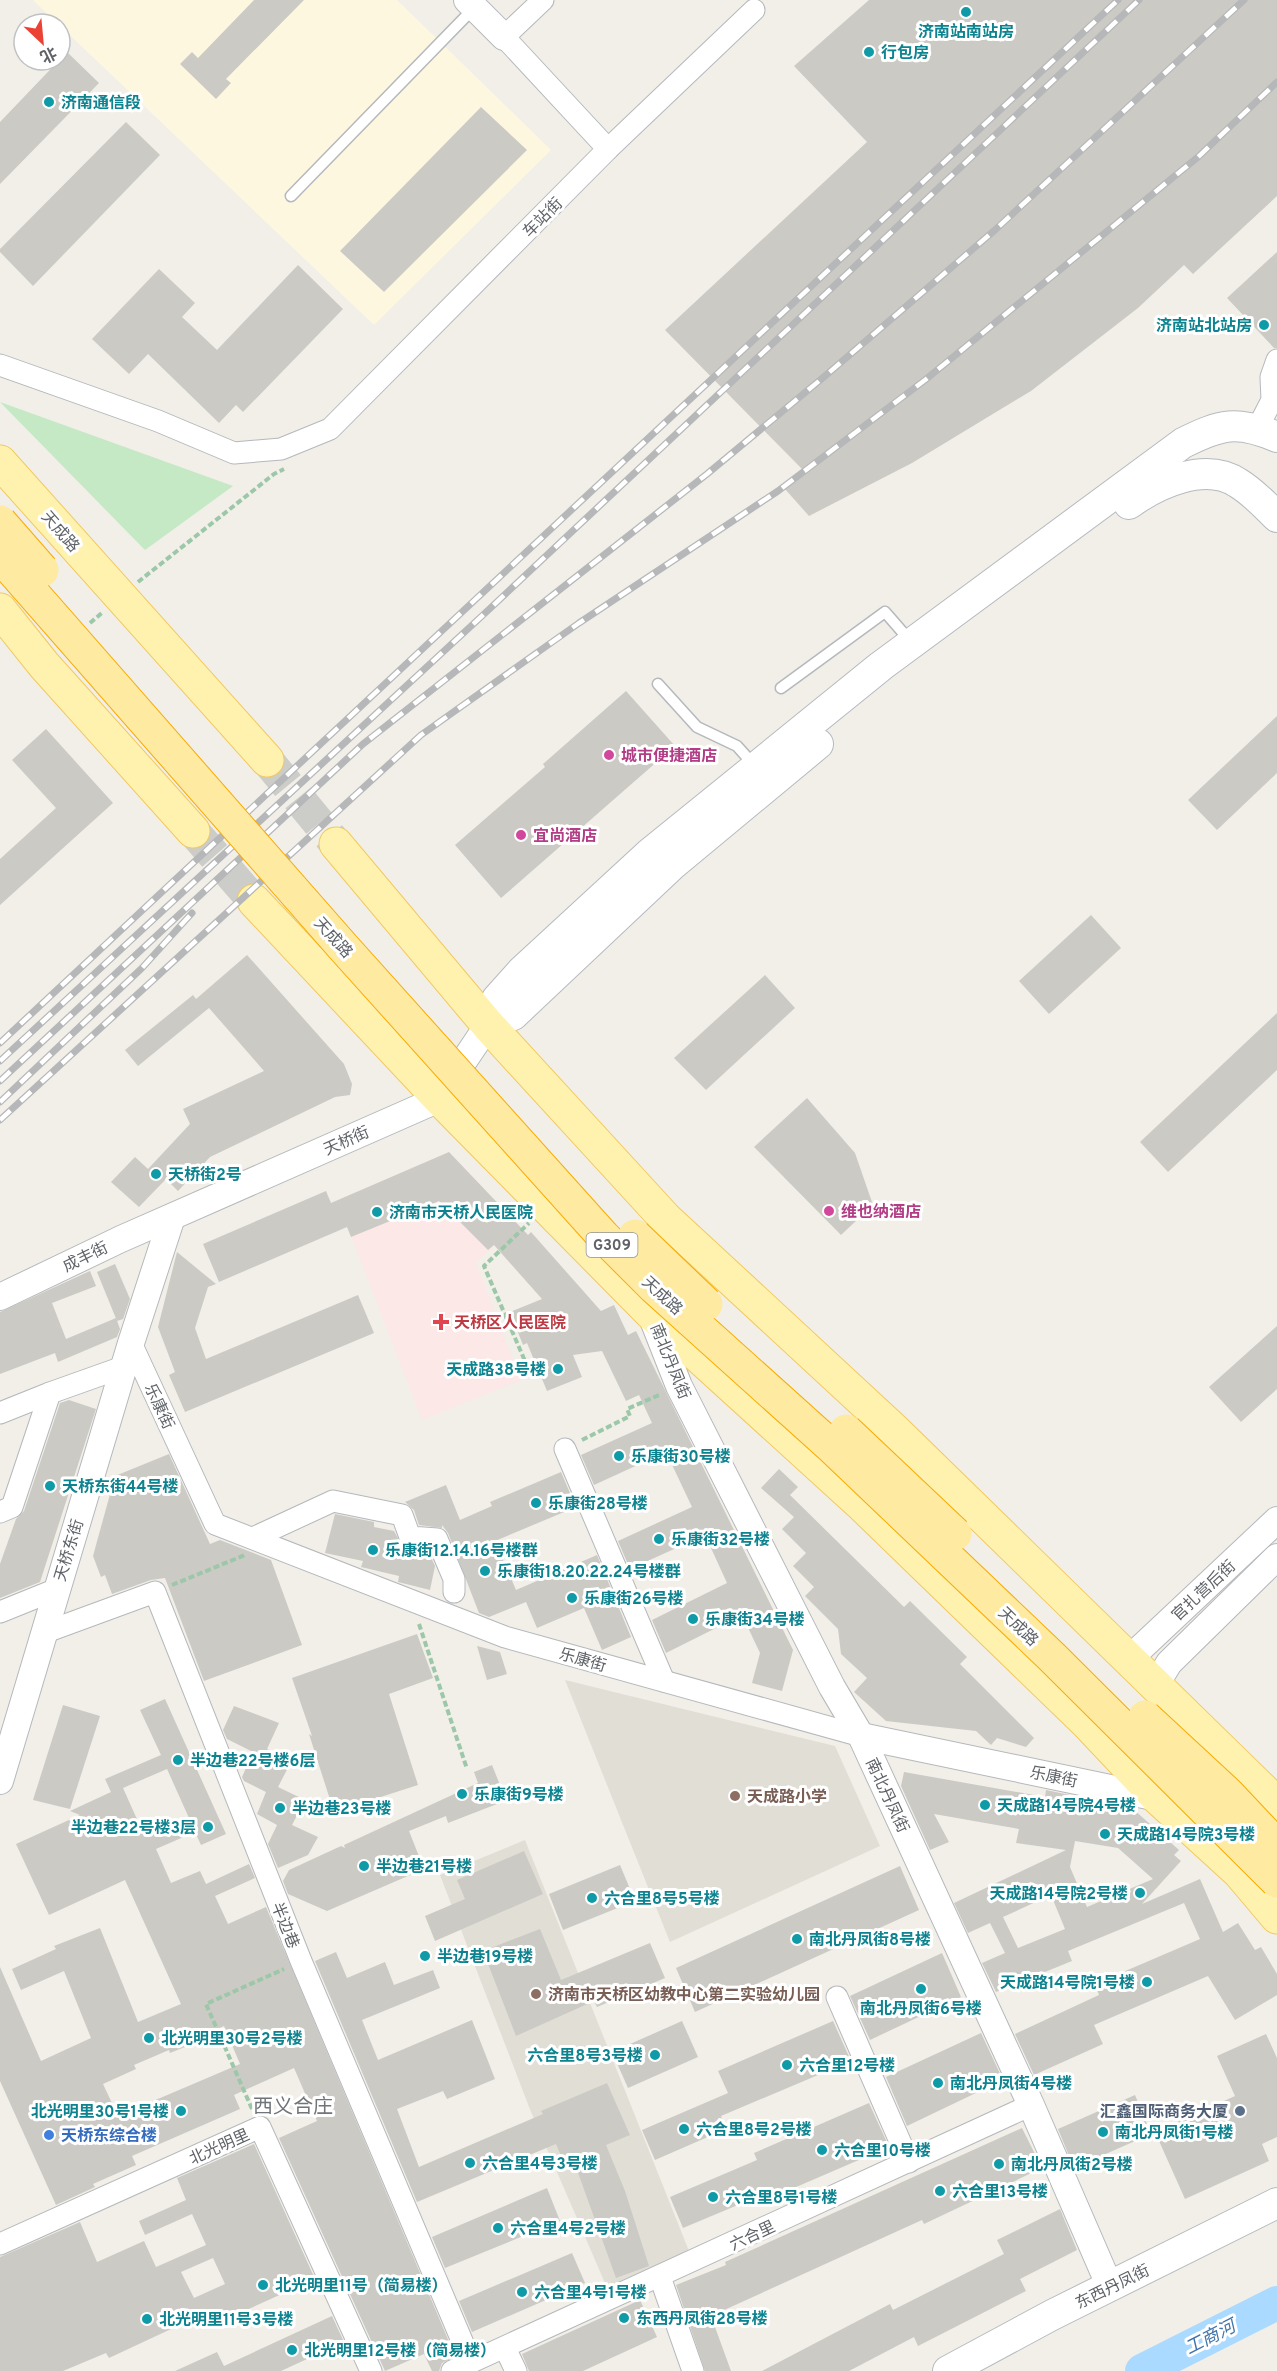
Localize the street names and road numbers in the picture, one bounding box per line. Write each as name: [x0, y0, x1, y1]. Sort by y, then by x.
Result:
street label: 车站街: [519, 194, 567, 242]
street label: 天成路: [36, 508, 83, 557]
street label: 天成路: [309, 914, 356, 963]
street label: 天桥街: [321, 1123, 373, 1161]
road number: G309: [586, 1233, 638, 1257]
street label: 成丰街: [60, 1238, 112, 1277]
street label: 天成路: [637, 1273, 686, 1320]
street label: 南北丹凤街: [645, 1321, 693, 1403]
street label: 乐康街: [139, 1381, 177, 1433]
street label: 天桥东街: [51, 1517, 89, 1584]
street label: 官扎营后街: [1168, 1557, 1240, 1626]
street label: 天成路: [993, 1604, 1042, 1651]
street label: 乐康街: [557, 1645, 608, 1677]
street label: 南北丹凤街: [860, 1755, 912, 1836]
street label: 乐康街: [1028, 1763, 1079, 1793]
street label: 半边巷: [266, 1900, 302, 1952]
street label: 北光明里: [187, 2126, 253, 2170]
street label: 六合里: [727, 2218, 779, 2256]
street label: 东西丹凤街: [1073, 2261, 1153, 2314]

